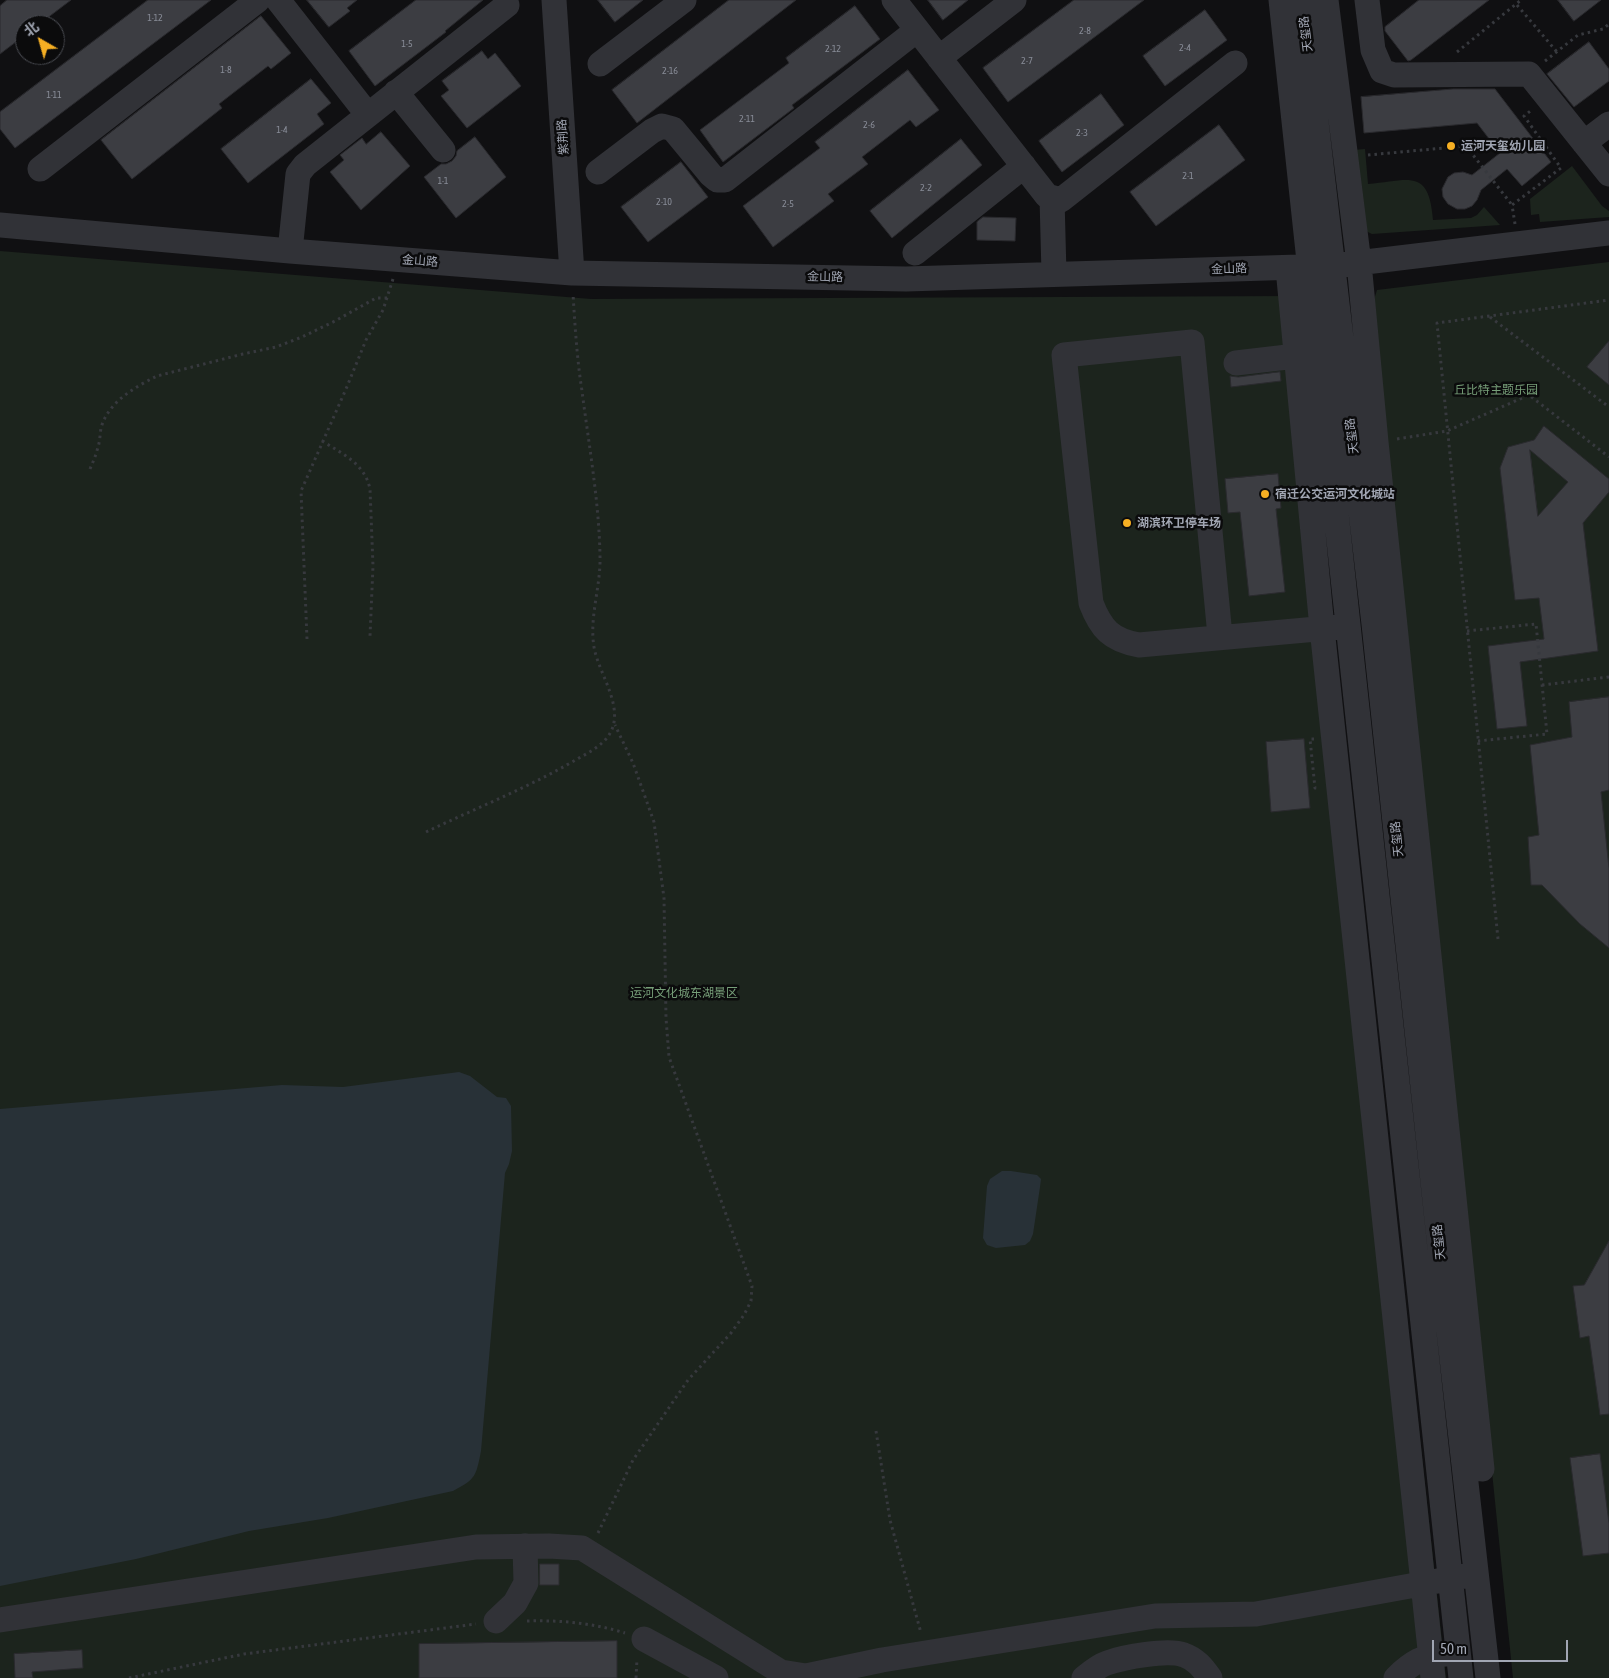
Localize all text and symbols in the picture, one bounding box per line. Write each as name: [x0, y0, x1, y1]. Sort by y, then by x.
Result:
house number: 1-12: [147, 12, 163, 24]
north arrow: [15, 15, 65, 65]
street label: 天玺路: [1297, 15, 1315, 53]
text: 北: [21, 18, 42, 40]
house number: 2-8: [1079, 25, 1091, 37]
house number: 1-5: [401, 38, 413, 50]
house number: 2-4: [1179, 42, 1191, 54]
house number: 2-12: [825, 43, 841, 55]
house number: 2-7: [1021, 55, 1033, 67]
house number: 1-8: [220, 64, 232, 76]
house number: 2-16: [662, 65, 678, 77]
house number: 1-11: [46, 89, 62, 101]
house number: 2-11: [739, 113, 755, 125]
street label: 紫荆路: [555, 119, 571, 155]
house number: 2-6: [863, 119, 875, 131]
house number: 1-4: [276, 124, 288, 136]
house number: 2-3: [1076, 127, 1088, 139]
place label: 运河天玺幼儿园: [1461, 139, 1545, 153]
marker: 运河天玺幼儿园: [1445, 140, 1457, 152]
house number: 2-1: [1182, 170, 1194, 182]
house number: 1-1: [438, 175, 448, 187]
house number: 2-2: [920, 182, 932, 194]
house number: 2-10: [656, 196, 672, 208]
house number: 2-5: [782, 198, 794, 210]
street label: 金山路: [402, 253, 438, 269]
street label: 金山路: [1211, 261, 1247, 277]
street label: 金山路: [807, 269, 843, 285]
park label: 丘比特主题乐园: [1454, 383, 1538, 397]
street label: 天玺路: [1343, 417, 1361, 455]
place label: 宿迁公交运河文化城站: [1275, 487, 1395, 501]
marker: 宿迁公交运河文化城站: [1259, 488, 1271, 500]
place label: 湖滨环卫停车场: [1137, 516, 1221, 530]
marker: 湖滨环卫停车场: [1121, 517, 1133, 529]
street label: 天玺路: [1388, 820, 1406, 858]
park label: 运河文化城东湖景区: [630, 986, 738, 1000]
street label: 天玺路: [1430, 1223, 1448, 1261]
scale bar: [1434, 1630, 1570, 1662]
text: 50 m: [1440, 1640, 1467, 1657]

